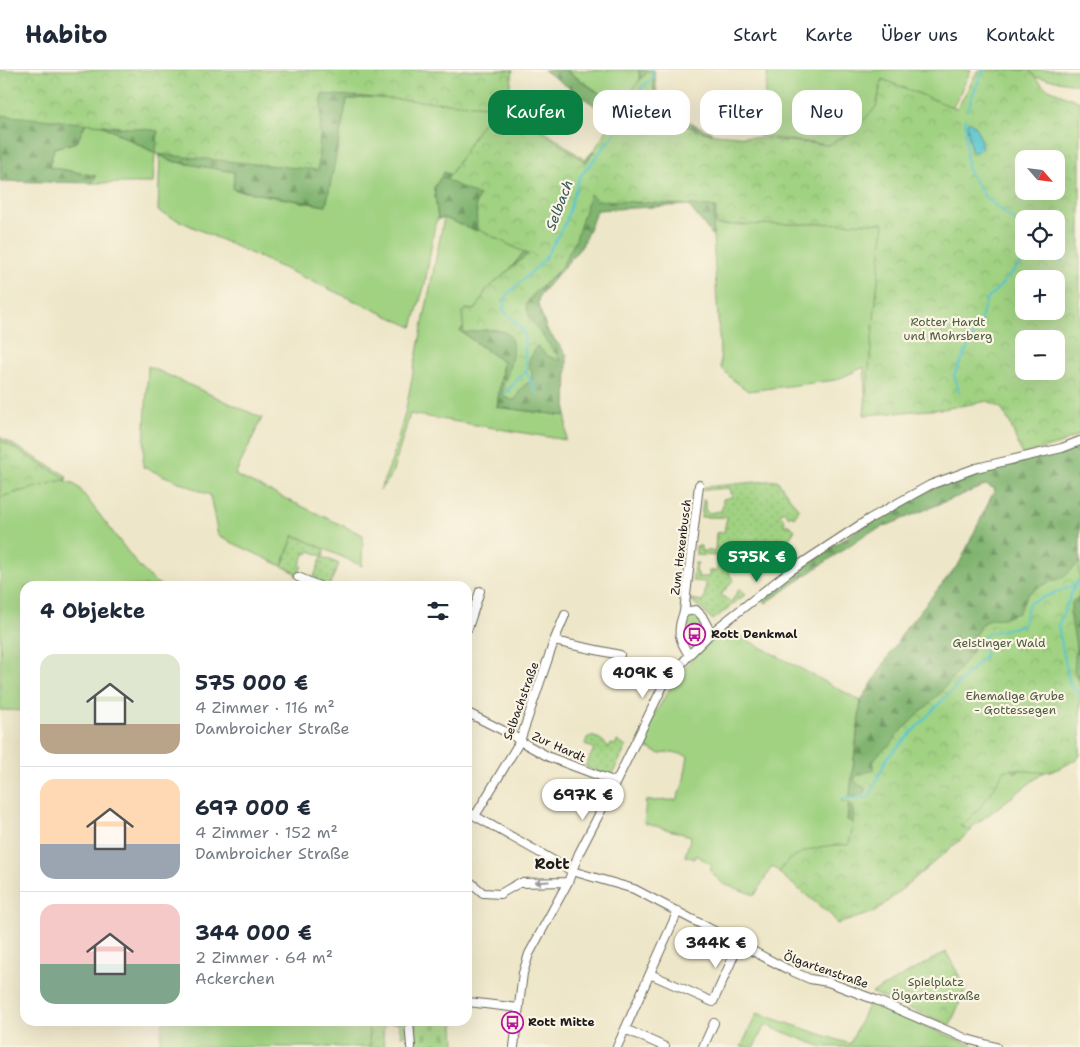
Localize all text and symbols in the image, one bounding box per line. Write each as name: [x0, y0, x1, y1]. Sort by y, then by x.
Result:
text: Habito: [25, 19, 108, 51]
text: Start: [733, 23, 777, 47]
text: Karte: [805, 23, 853, 47]
text: Über uns: [881, 23, 958, 47]
text: Kontakt: [986, 23, 1055, 47]
chip: Kaufen: [488, 90, 583, 135]
chip: Mieten: [593, 90, 690, 135]
chip: Filter: [700, 90, 782, 135]
chip: Neu: [792, 90, 862, 135]
north arrow: [1015, 150, 1065, 200]
map controls: [1015, 150, 1065, 380]
water label: Selbach: [541, 177, 577, 233]
button: locate: [1015, 210, 1065, 260]
button: +: [1015, 270, 1065, 320]
park label: Rotter Hardt und Mohrsberg: [904, 314, 992, 344]
button: −: [1015, 330, 1065, 380]
street label: Zum Hexenbusch: [667, 498, 695, 596]
pin: 575K €: [716, 540, 798, 583]
text: 575K €: [728, 546, 786, 567]
text: 4 Objekte: [40, 597, 145, 625]
icon: filters: [424, 597, 452, 625]
bus stop icon: Rott Denkmal: [683, 622, 707, 646]
place label: Rott Denkmal: [711, 626, 798, 642]
park label: Geistinger Wald: [952, 635, 1046, 651]
pin: 409K €: [602, 656, 684, 699]
street label: Selbachstraße: [499, 659, 543, 742]
text: 409K €: [612, 662, 674, 683]
text: 575 000 €: [195, 669, 308, 697]
icon: home: [80, 674, 140, 734]
park label: Ehemalige Grube - Gottessegen: [965, 688, 1065, 718]
text: 4 Zimmer · 116 m²: [195, 697, 335, 718]
text: Dambroicher Straße: [195, 718, 350, 739]
street label: Zur Hardt: [530, 728, 588, 766]
pin: 697K €: [542, 778, 624, 821]
text: 697K €: [553, 784, 613, 805]
text: 697 000 €: [195, 794, 311, 822]
icon: home: [80, 799, 140, 859]
text: 4 Zimmer · 152 m²: [195, 822, 338, 843]
text: Dambroicher Straße: [195, 843, 350, 864]
district label: Rott: [535, 854, 569, 874]
one-way arrow: [534, 879, 550, 887]
text: 344 000 €: [195, 919, 312, 947]
icon: home: [80, 924, 140, 984]
pin: 344K €: [675, 926, 757, 969]
text: 344K €: [685, 932, 747, 953]
text: 2 Zimmer · 64 m²: [195, 947, 333, 968]
street label: Ölgartenstraße: [781, 948, 871, 992]
text: Ackerchen: [195, 968, 275, 989]
park label: Spielplatz Ölgartenstraße: [892, 974, 981, 1004]
bus stop icon: Rott Mitte: [500, 1010, 524, 1034]
place label: Rott Mitte: [528, 1014, 595, 1030]

